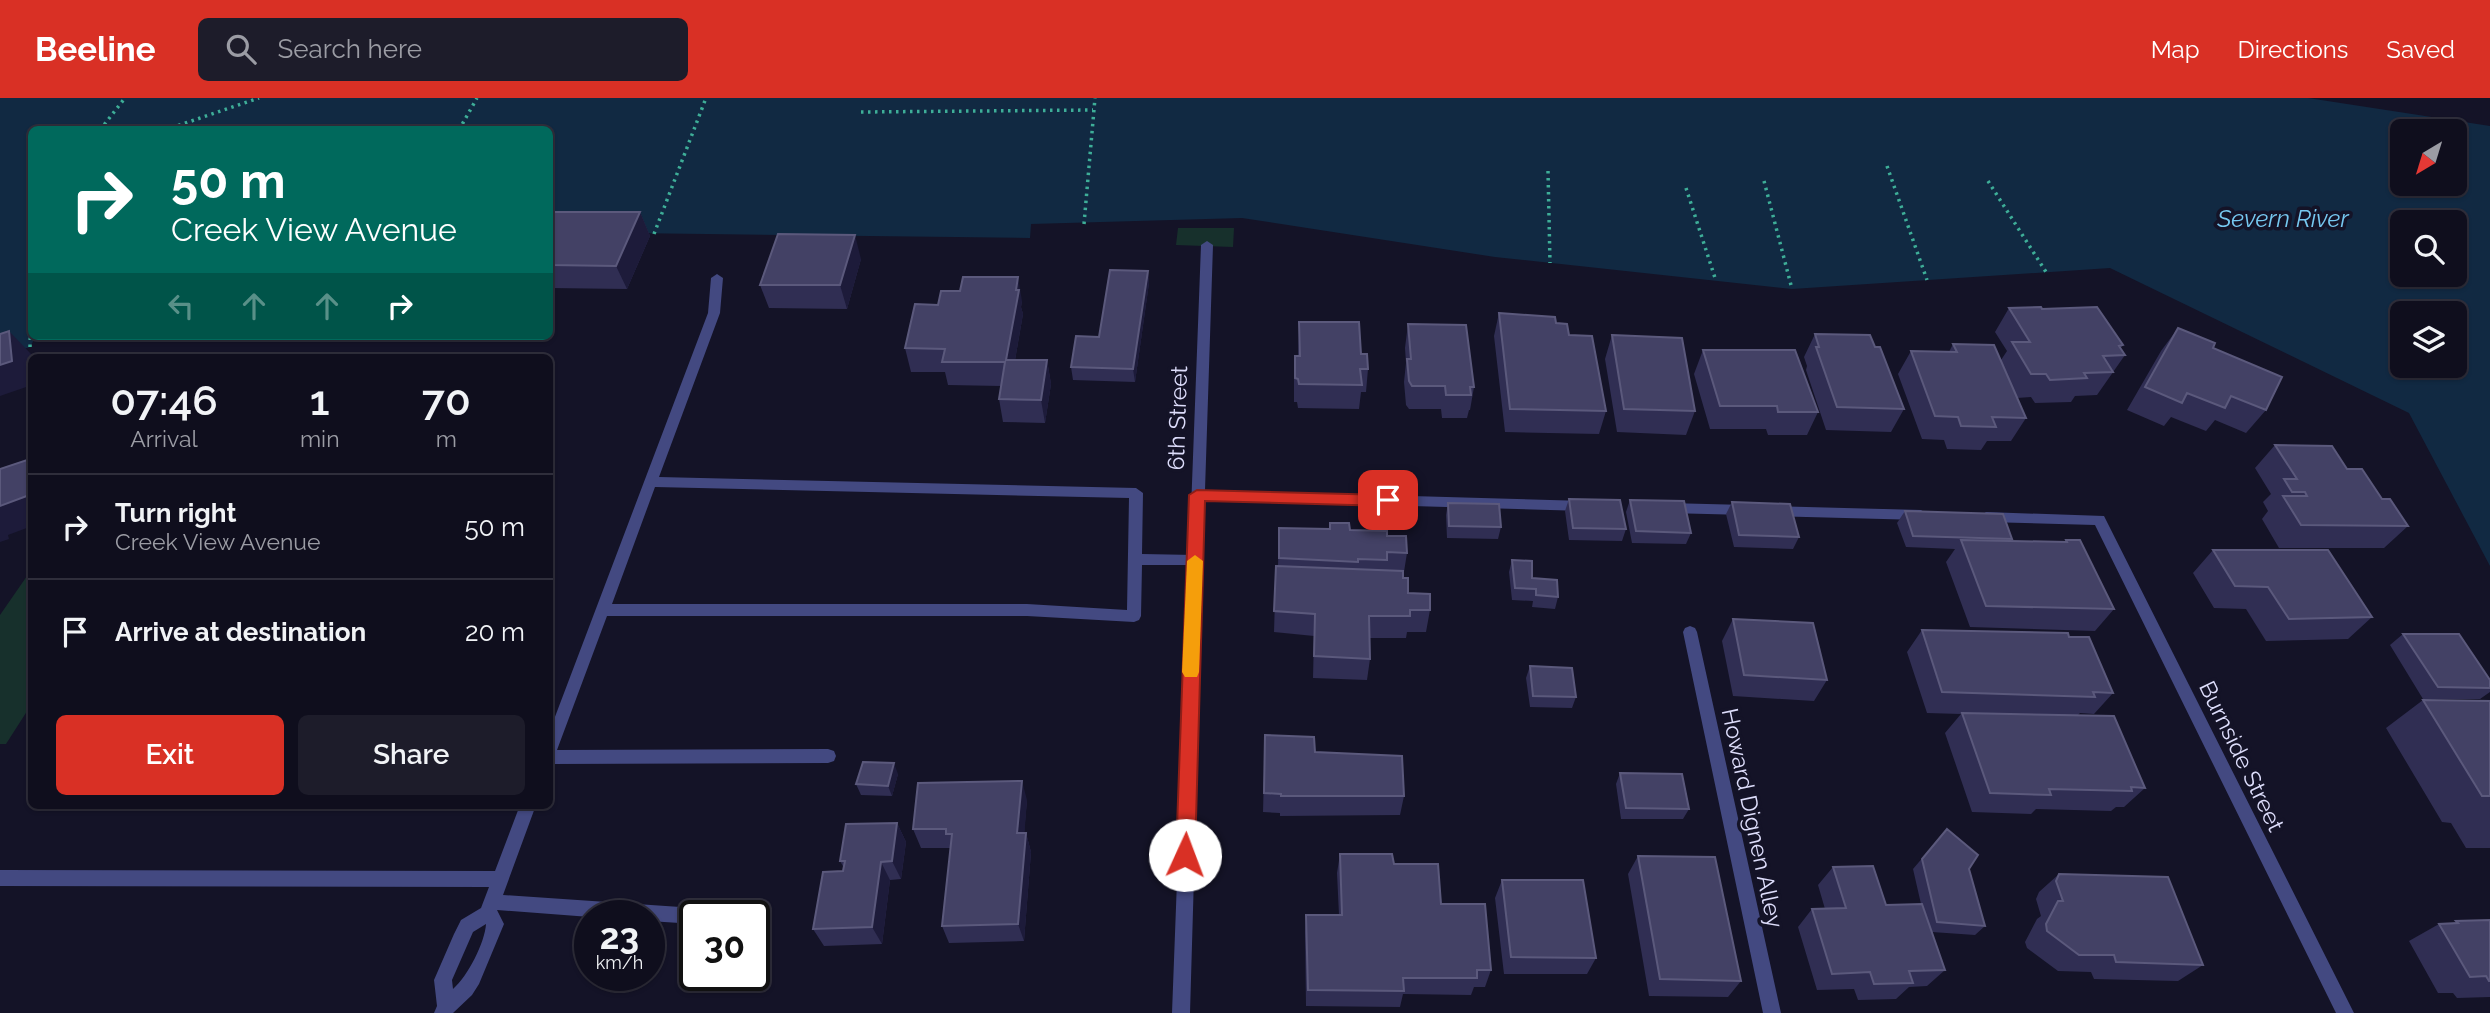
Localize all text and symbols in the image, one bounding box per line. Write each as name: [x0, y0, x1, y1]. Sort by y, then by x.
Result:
search box: [198, 18, 688, 81]
text: Beeline: [35, 30, 156, 69]
icon: search: [222, 30, 260, 68]
text: Search here: [278, 34, 422, 64]
text: Map: [2151, 35, 2200, 64]
text: Directions: [2238, 35, 2348, 64]
text: Saved: [2386, 35, 2455, 64]
north arrow: [2390, 119, 2468, 196]
map controls: [2390, 119, 2467, 378]
text: 50 m: [171, 152, 286, 209]
icon: right: [56, 154, 147, 245]
water label: Severn River: [2216, 204, 2349, 233]
button: search: [2390, 210, 2467, 287]
text: Creek View Avenue: [171, 211, 457, 248]
icon: left: [162, 287, 200, 325]
icon: ahead: [235, 287, 273, 325]
icon: ahead: [308, 287, 346, 325]
icon: right: [381, 287, 419, 325]
button: layers: [2390, 301, 2467, 378]
street label: 6th Street: [1162, 365, 1192, 471]
text: 07:46: [110, 376, 218, 425]
text: 1: [310, 376, 330, 425]
text: 70: [422, 376, 471, 425]
text: Arrival: [130, 425, 198, 452]
text: min: [300, 425, 340, 452]
text: m: [436, 425, 457, 452]
pin: [1358, 470, 1418, 530]
icon: arrive: [1369, 481, 1407, 519]
text: Turn right: [115, 498, 236, 528]
icon: right: [56, 508, 94, 546]
text: 50 m: [464, 512, 525, 542]
text: Creek View Avenue: [115, 528, 321, 555]
icon: arrive: [56, 613, 94, 651]
text: Arrive at destination: [115, 617, 366, 647]
text: 20 m: [465, 617, 525, 647]
street label: Burnside Street: [2194, 676, 2290, 836]
street label: Howard Dignen Alley: [1717, 706, 1789, 930]
button: Exit: [56, 715, 284, 795]
button: Share: [298, 715, 525, 795]
position arrow: [1148, 818, 1222, 892]
speed limit sign: 30: [679, 900, 770, 991]
text: 23: [600, 916, 639, 957]
text: km/h: [596, 952, 643, 973]

